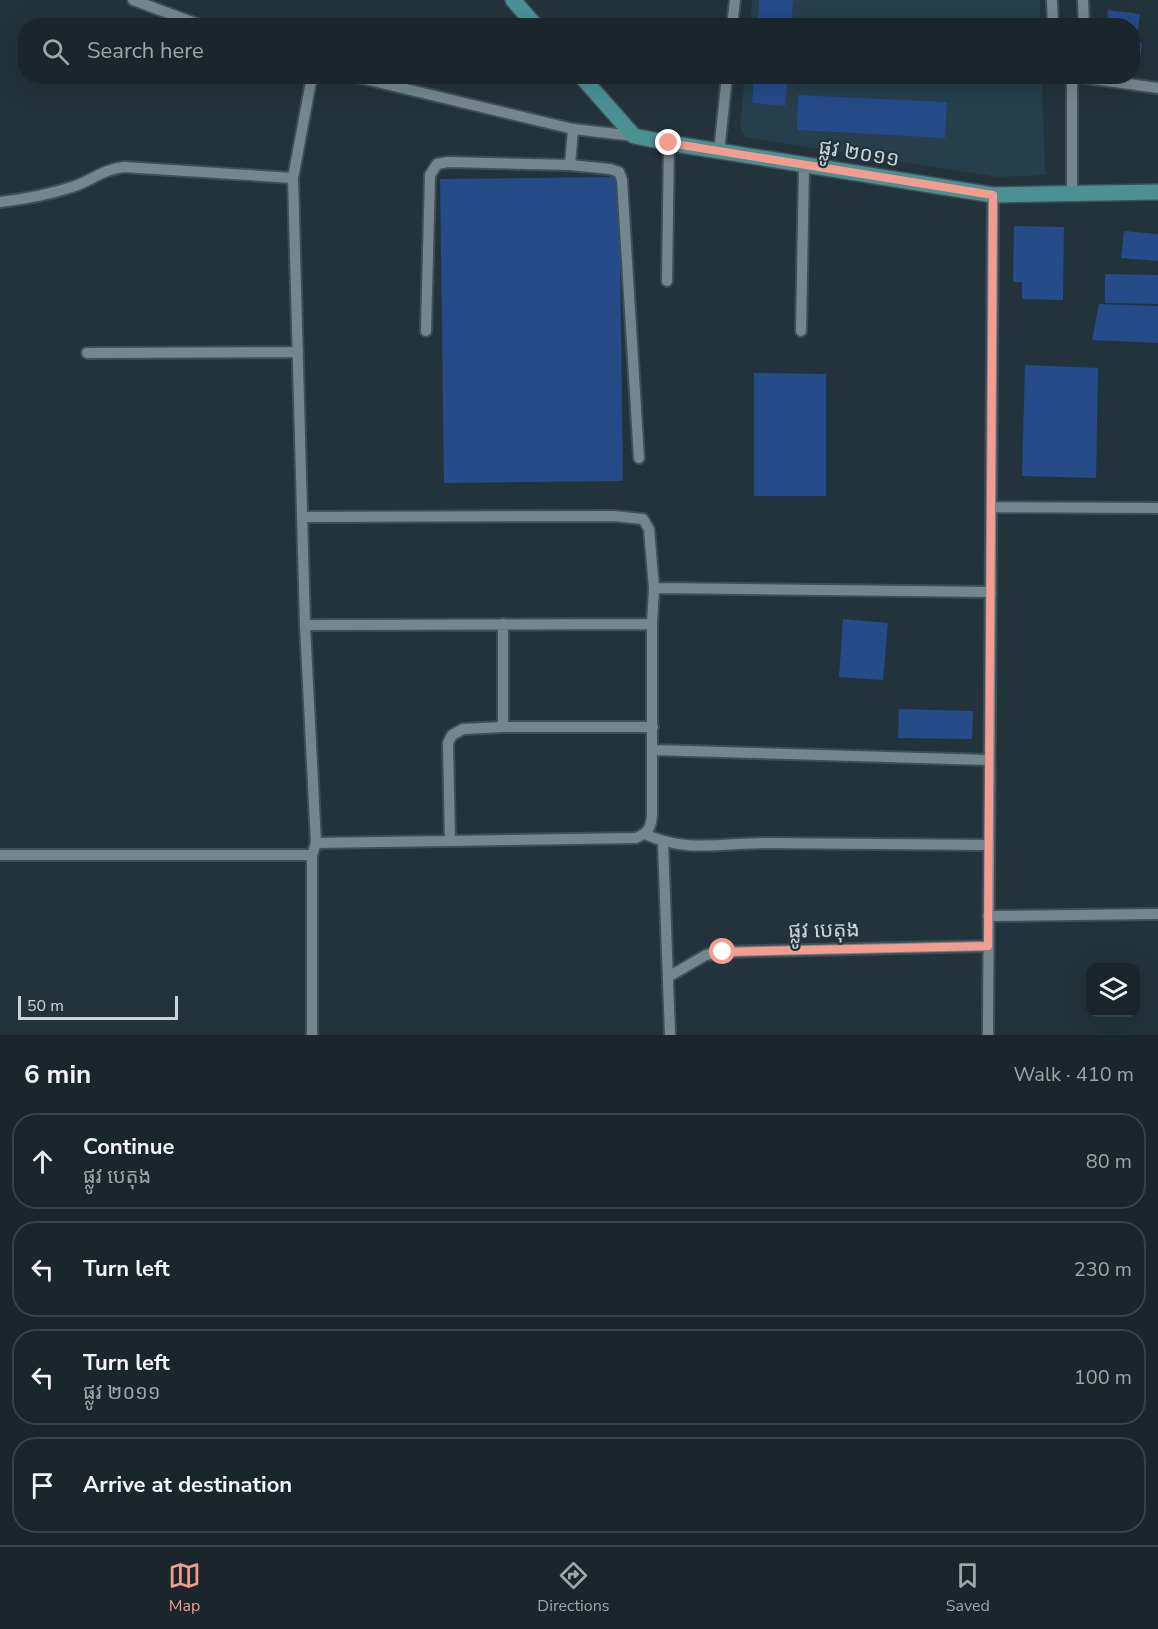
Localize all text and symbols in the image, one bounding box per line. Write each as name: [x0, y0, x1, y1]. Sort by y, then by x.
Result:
search box: [18, 18, 1140, 84]
icon: search: [39, 35, 72, 68]
text: Search here: [87, 36, 204, 66]
route end: [655, 129, 681, 155]
street label: ផ្លូវ ២០១១: [816, 133, 901, 178]
street label: ផ្លូវ បេតុង: [788, 915, 860, 950]
route start: [709, 938, 735, 964]
map controls: [1086, 963, 1140, 1017]
button: layers: [1086, 963, 1140, 1017]
scale bar: [18, 993, 178, 1020]
text: 50 m: [27, 995, 64, 1017]
text: 6 min: [24, 1057, 91, 1092]
text: Walk · 410 m: [1014, 1061, 1134, 1088]
text: Continue: [83, 1132, 174, 1162]
icon: ahead: [26, 1145, 59, 1178]
text: 80 m: [1086, 1148, 1132, 1175]
text: ផ្លូវ បេតុង: [83, 1163, 151, 1190]
icon: left: [26, 1253, 59, 1286]
text: Turn left: [83, 1254, 170, 1284]
text: 230 m: [1074, 1256, 1132, 1283]
text: Turn left: [83, 1348, 170, 1378]
icon: left: [26, 1361, 59, 1394]
text: 100 m: [1074, 1364, 1132, 1391]
text: ផ្លូវ ២០១១: [83, 1379, 161, 1406]
icon: arrive: [26, 1469, 59, 1502]
text: Arrive at destination: [83, 1470, 292, 1500]
tab: Map: [168, 1559, 201, 1617]
tab: Directions: [537, 1559, 609, 1617]
tab: Saved: [946, 1559, 990, 1617]

